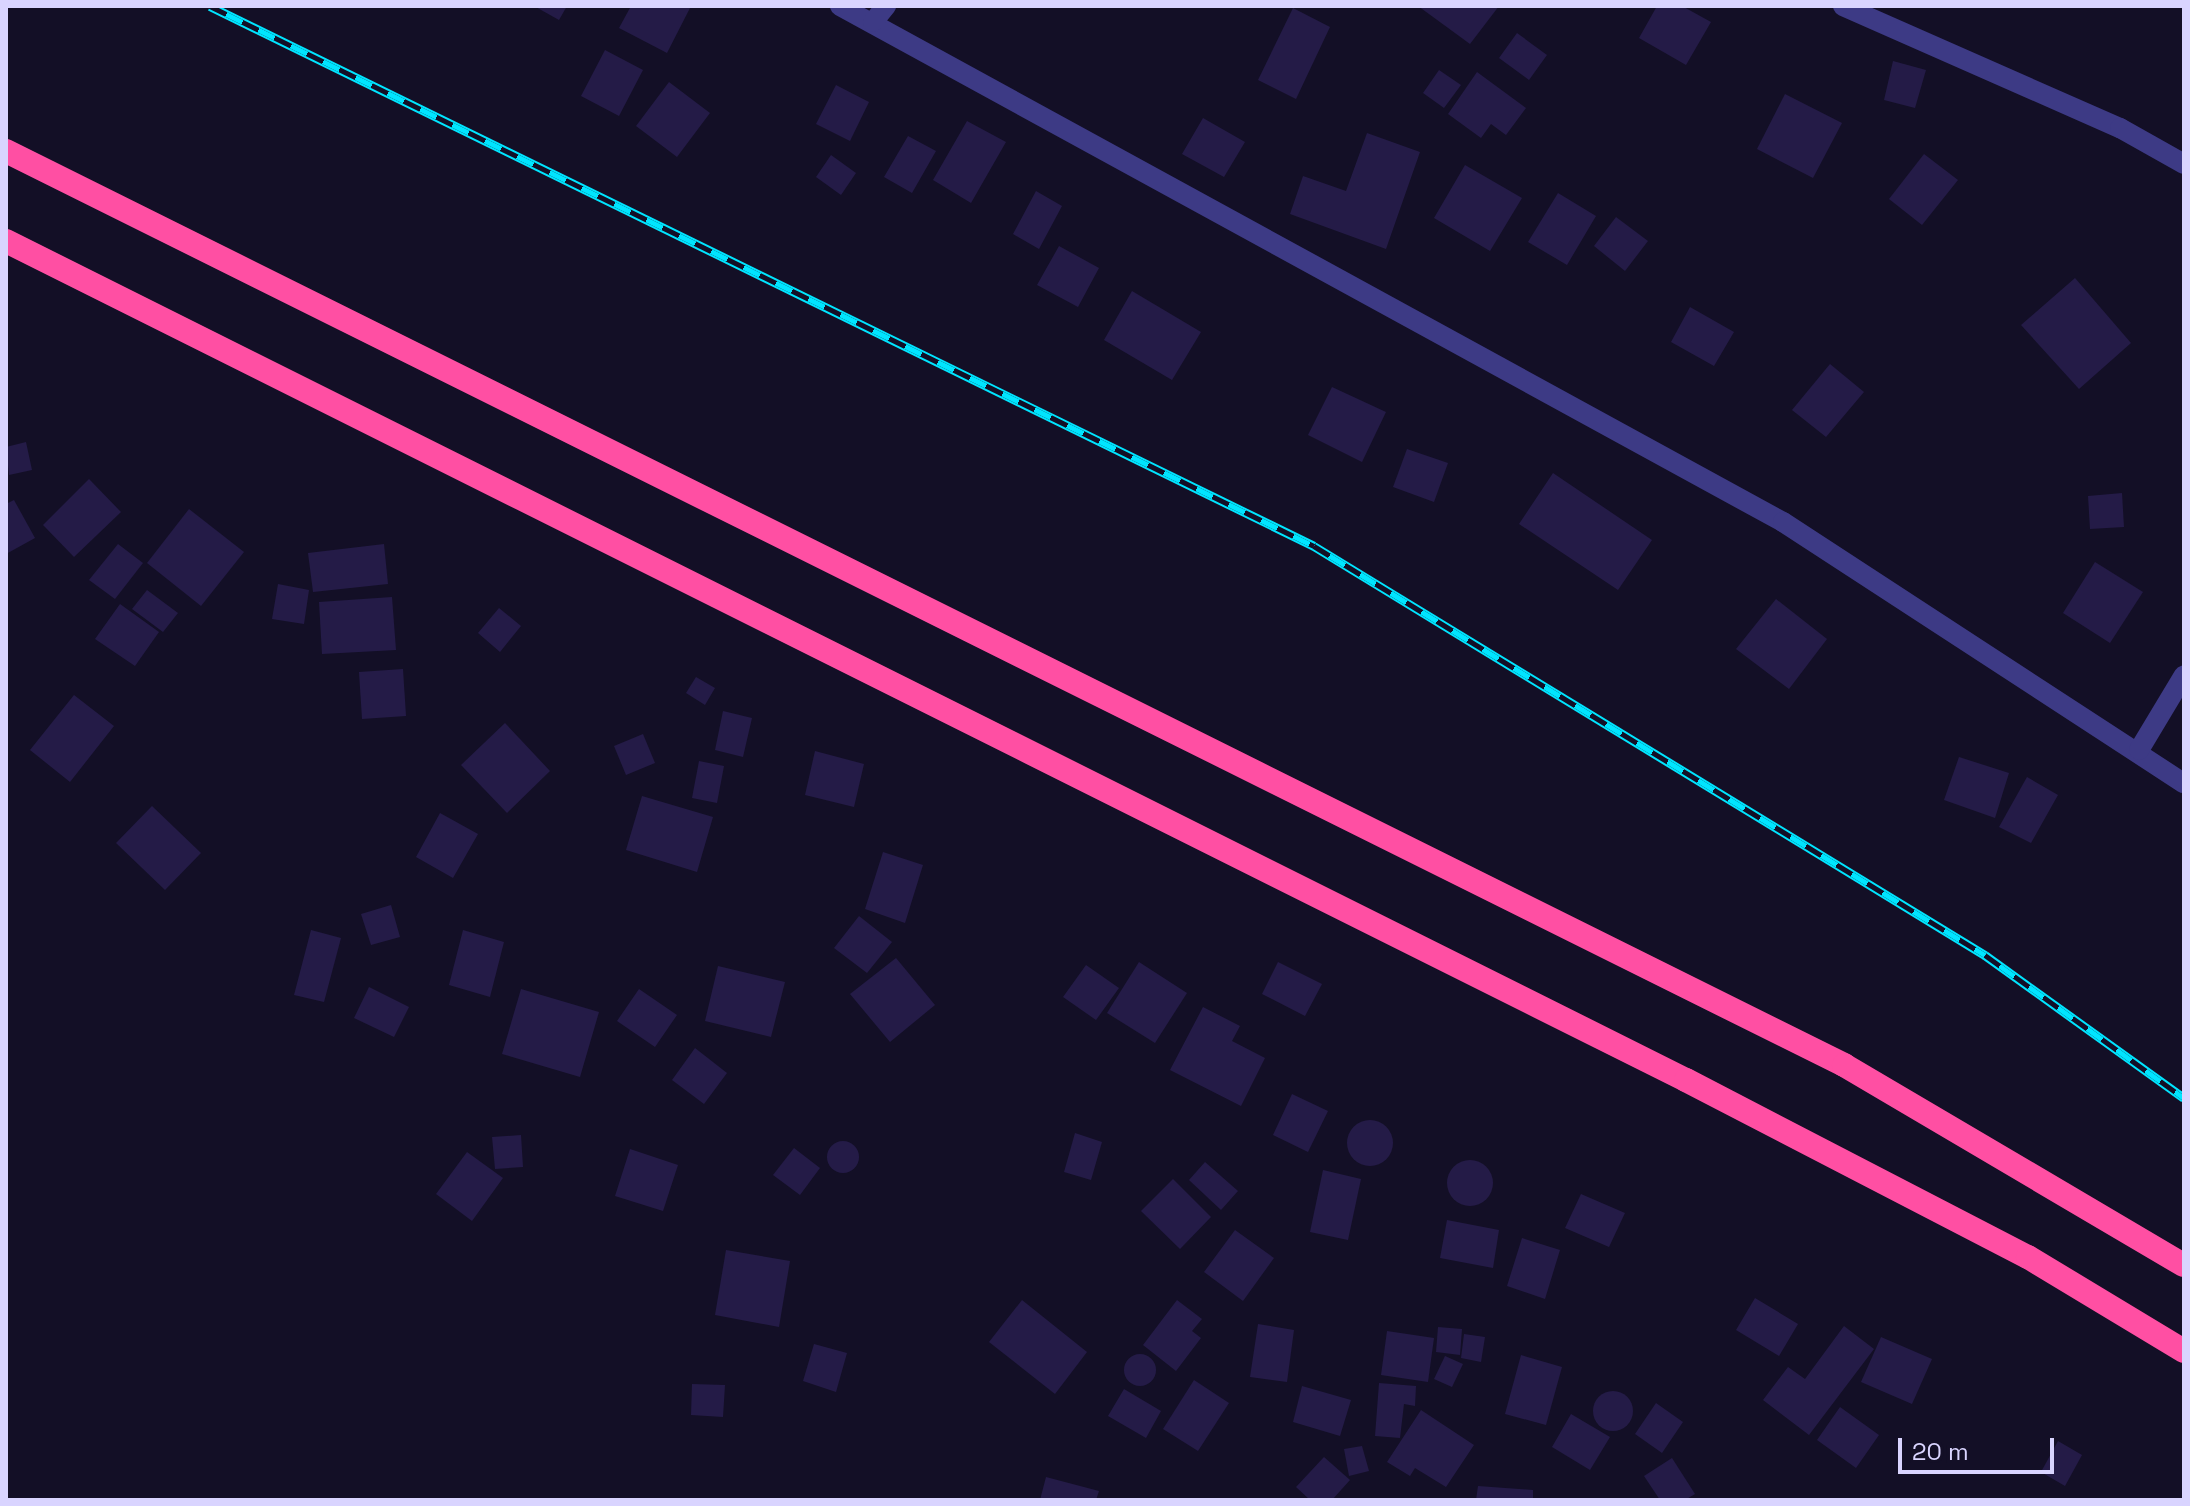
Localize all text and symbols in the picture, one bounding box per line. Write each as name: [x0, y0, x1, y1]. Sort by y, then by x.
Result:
scale bar: [1902, 1422, 2058, 1472]
text: 20 m: [1912, 1436, 1969, 1467]

